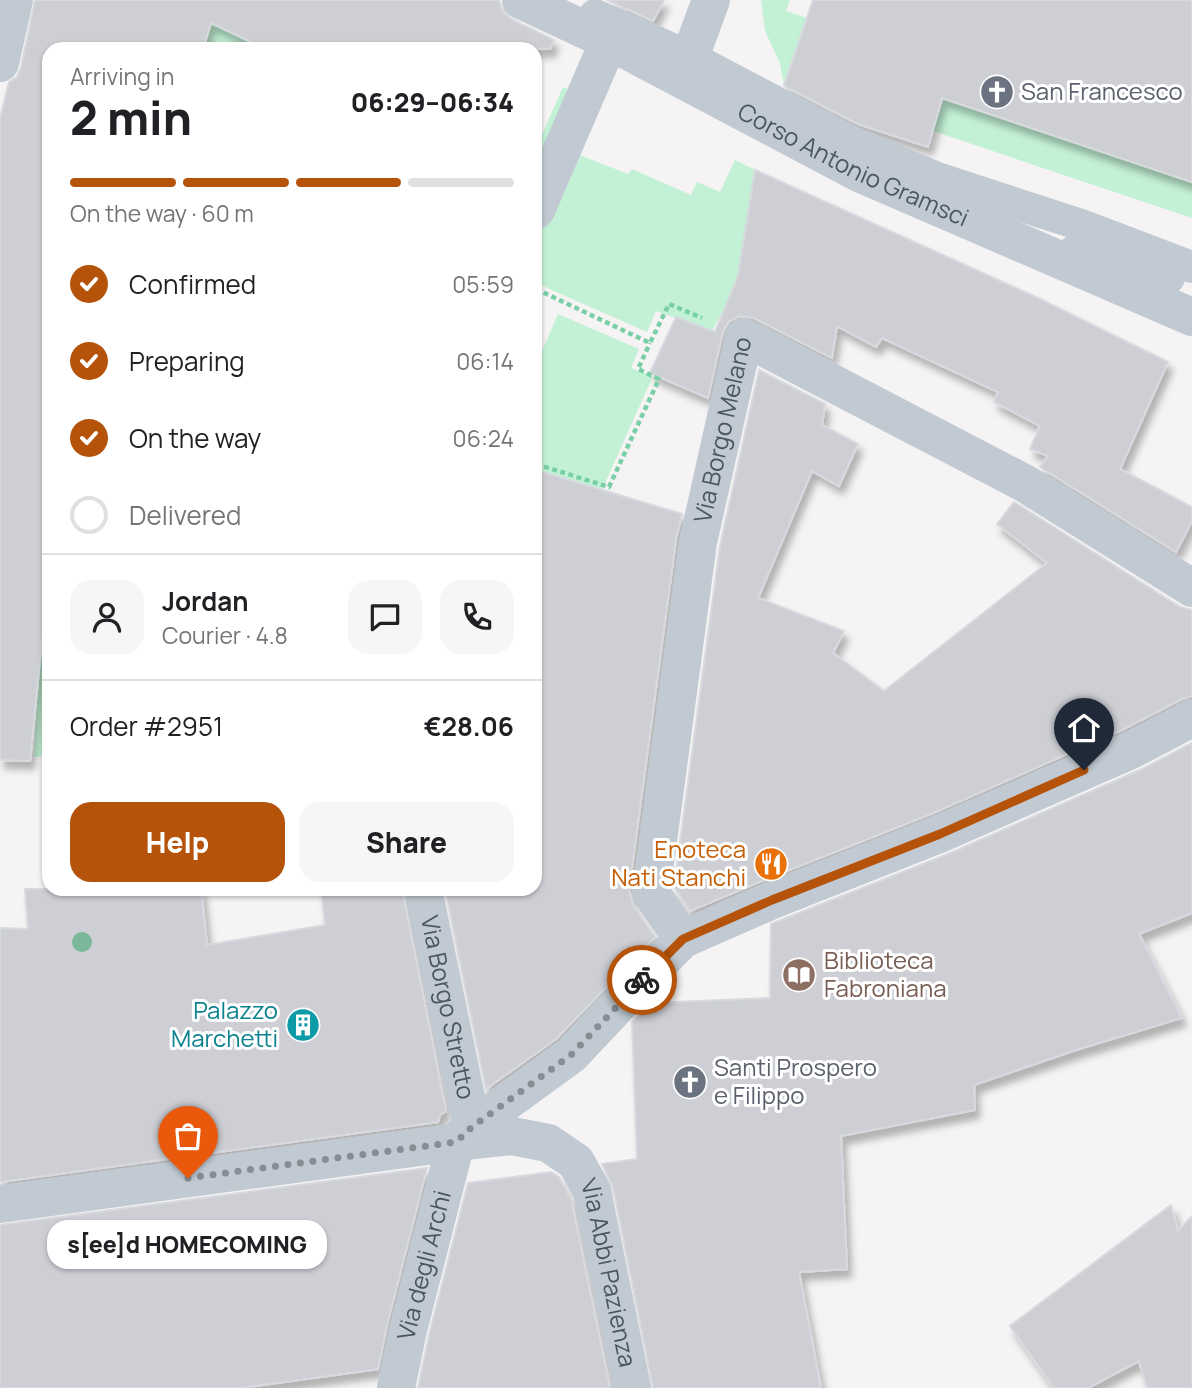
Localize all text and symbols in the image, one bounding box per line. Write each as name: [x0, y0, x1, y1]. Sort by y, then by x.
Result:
text: Arriving in: [70, 60, 175, 92]
church icon: San Francesco: [978, 73, 1016, 111]
place label: San Francesco: [1021, 74, 1183, 107]
text: 06:29–06:34: [351, 84, 514, 120]
text: 2 min: [70, 86, 192, 149]
street label: Corso Antonio Gramsci: [732, 94, 974, 233]
text: On the way · 60 m: [70, 197, 254, 229]
icon: check: [70, 265, 108, 303]
text: Confirmed: [129, 266, 256, 302]
text: 05:59: [452, 268, 514, 300]
street label: Via Borgo Melano: [685, 333, 759, 526]
icon: check: [70, 342, 108, 380]
text: Preparing: [129, 343, 245, 379]
text: 06:14: [456, 345, 514, 377]
icon: check: [70, 419, 108, 457]
text: On the way: [129, 420, 261, 456]
text: 06:24: [453, 422, 514, 454]
text: Delivered: [129, 497, 241, 533]
button: person: [70, 580, 144, 654]
button: chat: [348, 580, 422, 654]
button: phone: [440, 580, 514, 654]
text: Jordan: [162, 583, 248, 619]
text: Courier · 4.8: [162, 619, 288, 651]
pin: [1054, 698, 1114, 770]
text: Order #2951: [70, 708, 223, 744]
text: €28.06: [424, 708, 514, 744]
icon: home: [1065, 709, 1103, 747]
button: Help: [70, 802, 285, 882]
button: Share: [299, 802, 514, 882]
place label: Enoteca Nati Stanchi: [611, 832, 746, 893]
restaurant icon: Enoteca Nati Stanchi: [752, 845, 790, 883]
street label: Via Borgo Stretto: [414, 912, 484, 1102]
place label: Biblioteca Fabroniana: [824, 943, 947, 1004]
courier: [607, 945, 677, 1015]
library icon: Biblioteca Fabroniana: [780, 956, 818, 994]
icon: bike: [623, 961, 661, 999]
place label: Palazzo Marchetti: [171, 993, 278, 1054]
building icon: Palazzo Marchetti: [284, 1006, 322, 1044]
place label: Santi Prospero e Filippo: [714, 1050, 877, 1111]
church icon: Santi Prospero e Filippo: [671, 1063, 709, 1101]
pin: [158, 1106, 218, 1178]
icon: bag: [169, 1117, 207, 1155]
street label: Via Abbi Pazienza: [573, 1172, 645, 1370]
street label: Via degli Archi: [388, 1187, 458, 1343]
callout: s[ee]d HOMECOMING: [48, 1220, 328, 1269]
text: s[ee]d HOMECOMING: [67, 1228, 307, 1260]

